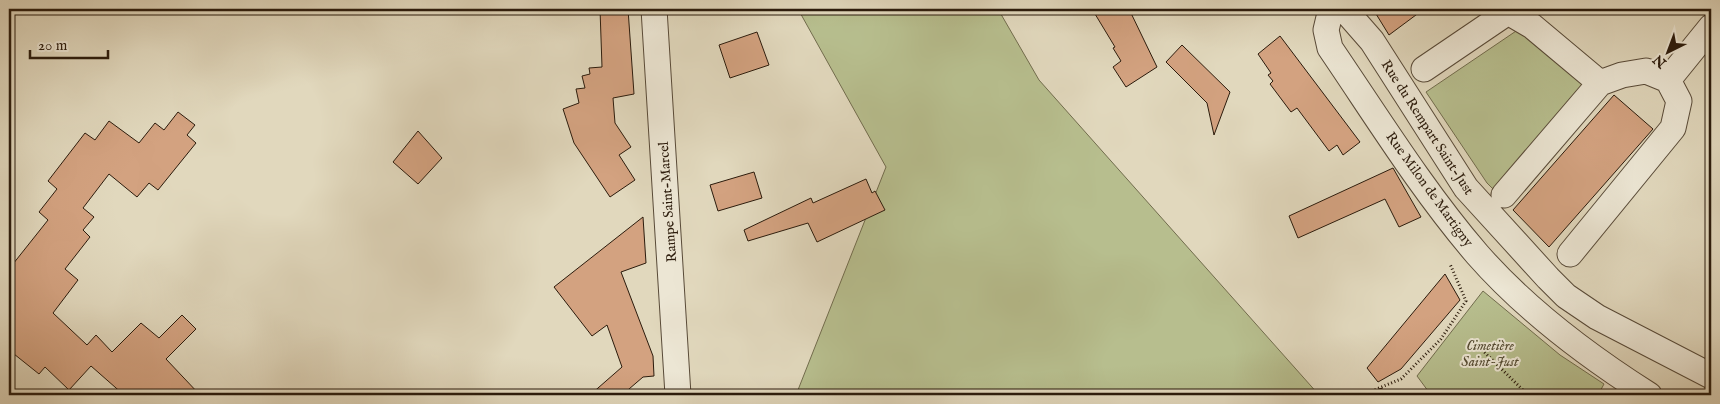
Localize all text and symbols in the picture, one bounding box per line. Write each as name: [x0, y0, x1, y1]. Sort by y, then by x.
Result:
scale bar: [30, 28, 108, 60]
north arrow: [1642, 28, 1692, 78]
text: 20 m: [38, 36, 68, 55]
text: N: [1649, 50, 1671, 72]
street label: Rue du Rempart Saint-Just: [1377, 57, 1478, 199]
street label: Rue Milon de Martigny: [1381, 129, 1477, 251]
street label: Rampe Saint-Marcel: [655, 141, 681, 263]
park label: Cimetière Saint-Just: [1461, 337, 1519, 371]

